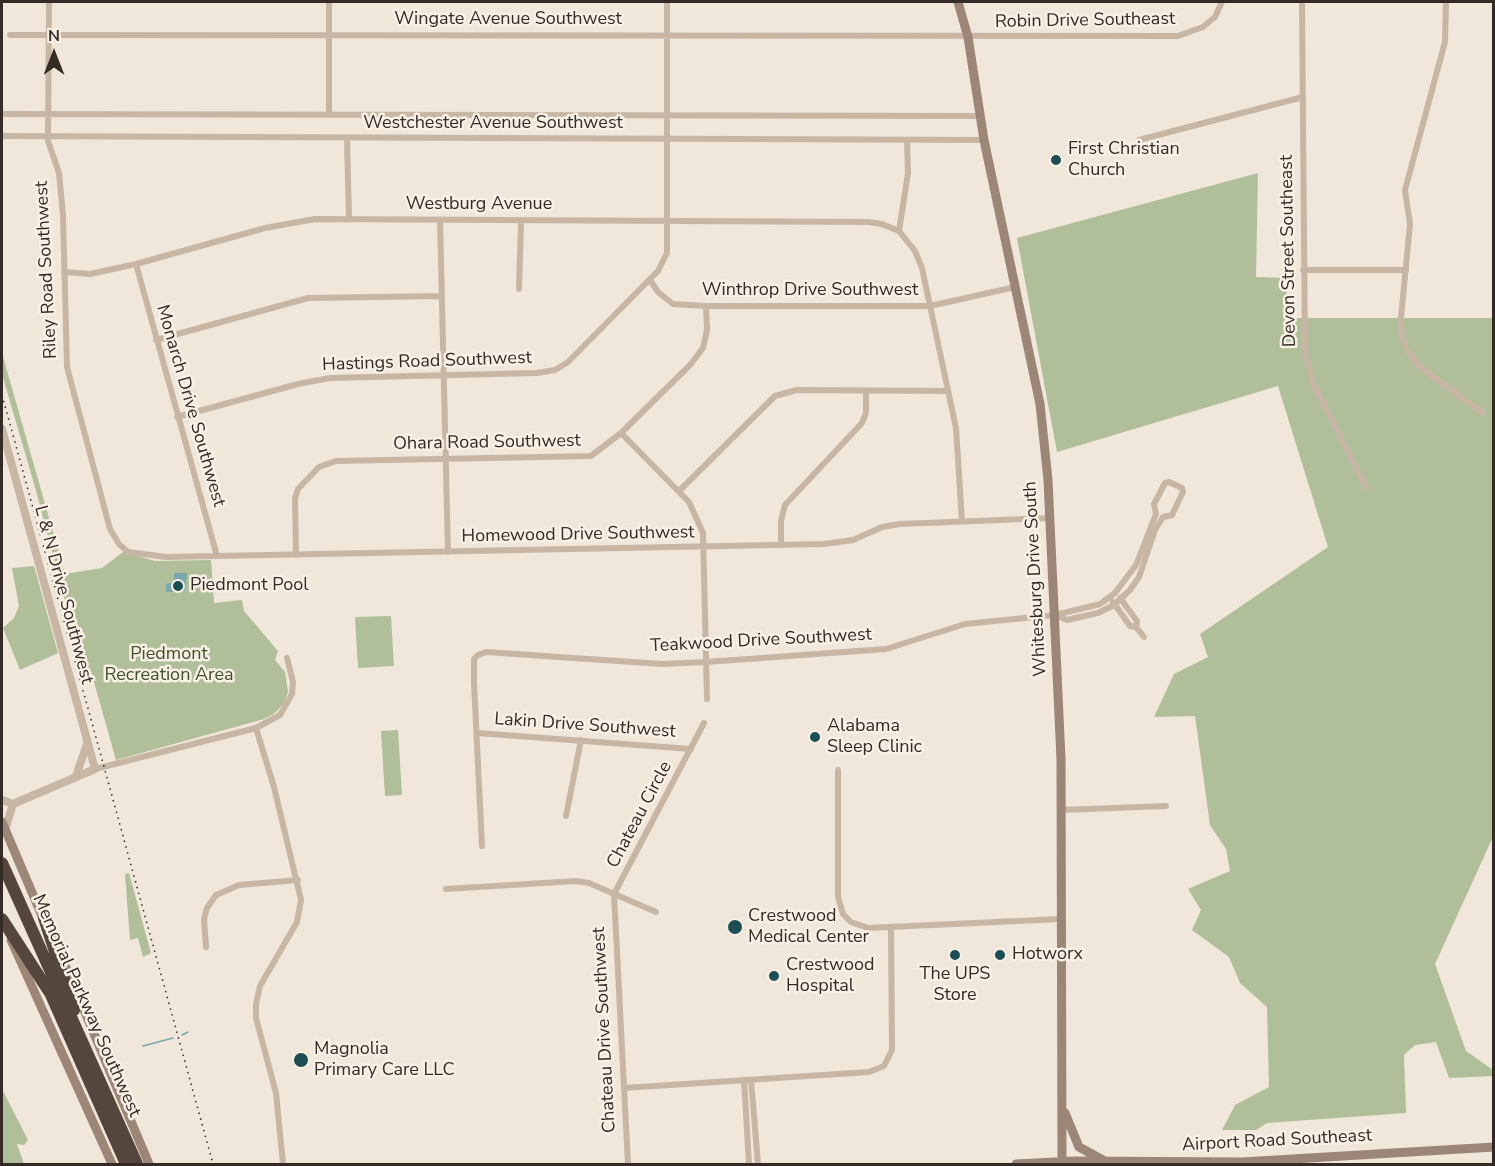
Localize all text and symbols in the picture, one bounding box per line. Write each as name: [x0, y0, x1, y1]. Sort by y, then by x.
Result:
street label: Wingate Avenue Southwest: [394, 9, 622, 31]
street label: Robin Drive Southeast: [995, 9, 1175, 33]
north arrow: [24, 24, 84, 84]
text: N: [48, 25, 60, 47]
street label: Westchester Avenue Southwest: [363, 113, 623, 135]
place label: First Christian Church: [1068, 139, 1180, 182]
marker: First Christian Church: [1049, 153, 1063, 167]
street label: Devon Street Southeast: [1277, 155, 1301, 347]
street label: Riley Road Southwest: [32, 180, 62, 360]
street label: Westburg Avenue: [406, 194, 552, 216]
street label: Winthrop Drive Southwest: [702, 280, 918, 302]
street label: Monarch Drive Southwest: [151, 303, 229, 509]
street label: Hastings Road Southwest: [322, 348, 532, 376]
street label: Ohara Road Southwest: [393, 431, 581, 455]
street label: Whitesburg Drive South: [1020, 481, 1052, 677]
street label: L & N Drive Southwest: [29, 503, 97, 687]
street label: Homewood Drive Southwest: [461, 522, 695, 548]
place label: Piedmont Pool: [190, 575, 309, 597]
marker: Piedmont Pool: [171, 579, 185, 593]
street label: Teakwood Drive Southwest: [650, 624, 872, 658]
park label: Piedmont Recreation Area: [104, 644, 234, 686]
street label: Lakin Drive Southwest: [494, 709, 676, 743]
place label: Alabama Sleep Clinic: [827, 716, 922, 758]
marker: Alabama Sleep Clinic: [808, 730, 822, 744]
street label: Chateau Circle: [603, 758, 677, 872]
street label: Memorial Parkway Southwest: [27, 891, 145, 1121]
place label: Crestwood Medical Center: [748, 906, 869, 948]
marker: Crestwood Medical Center: [726, 918, 744, 936]
street label: Chateau Drive Southwest: [589, 926, 621, 1134]
place label: Hotworx: [1012, 944, 1083, 966]
marker: The UPS Store: [948, 948, 962, 962]
marker: Hotworx: [993, 948, 1007, 962]
place label: Crestwood Hospital: [786, 955, 875, 998]
place label: The UPS Store: [920, 964, 990, 1006]
marker: Crestwood Hospital: [767, 969, 781, 983]
place label: Magnolia Primary Care LLC: [314, 1039, 455, 1082]
marker: Magnolia Primary Care LLC: [292, 1051, 310, 1069]
street label: Airport Road Southeast: [1181, 1125, 1373, 1157]

